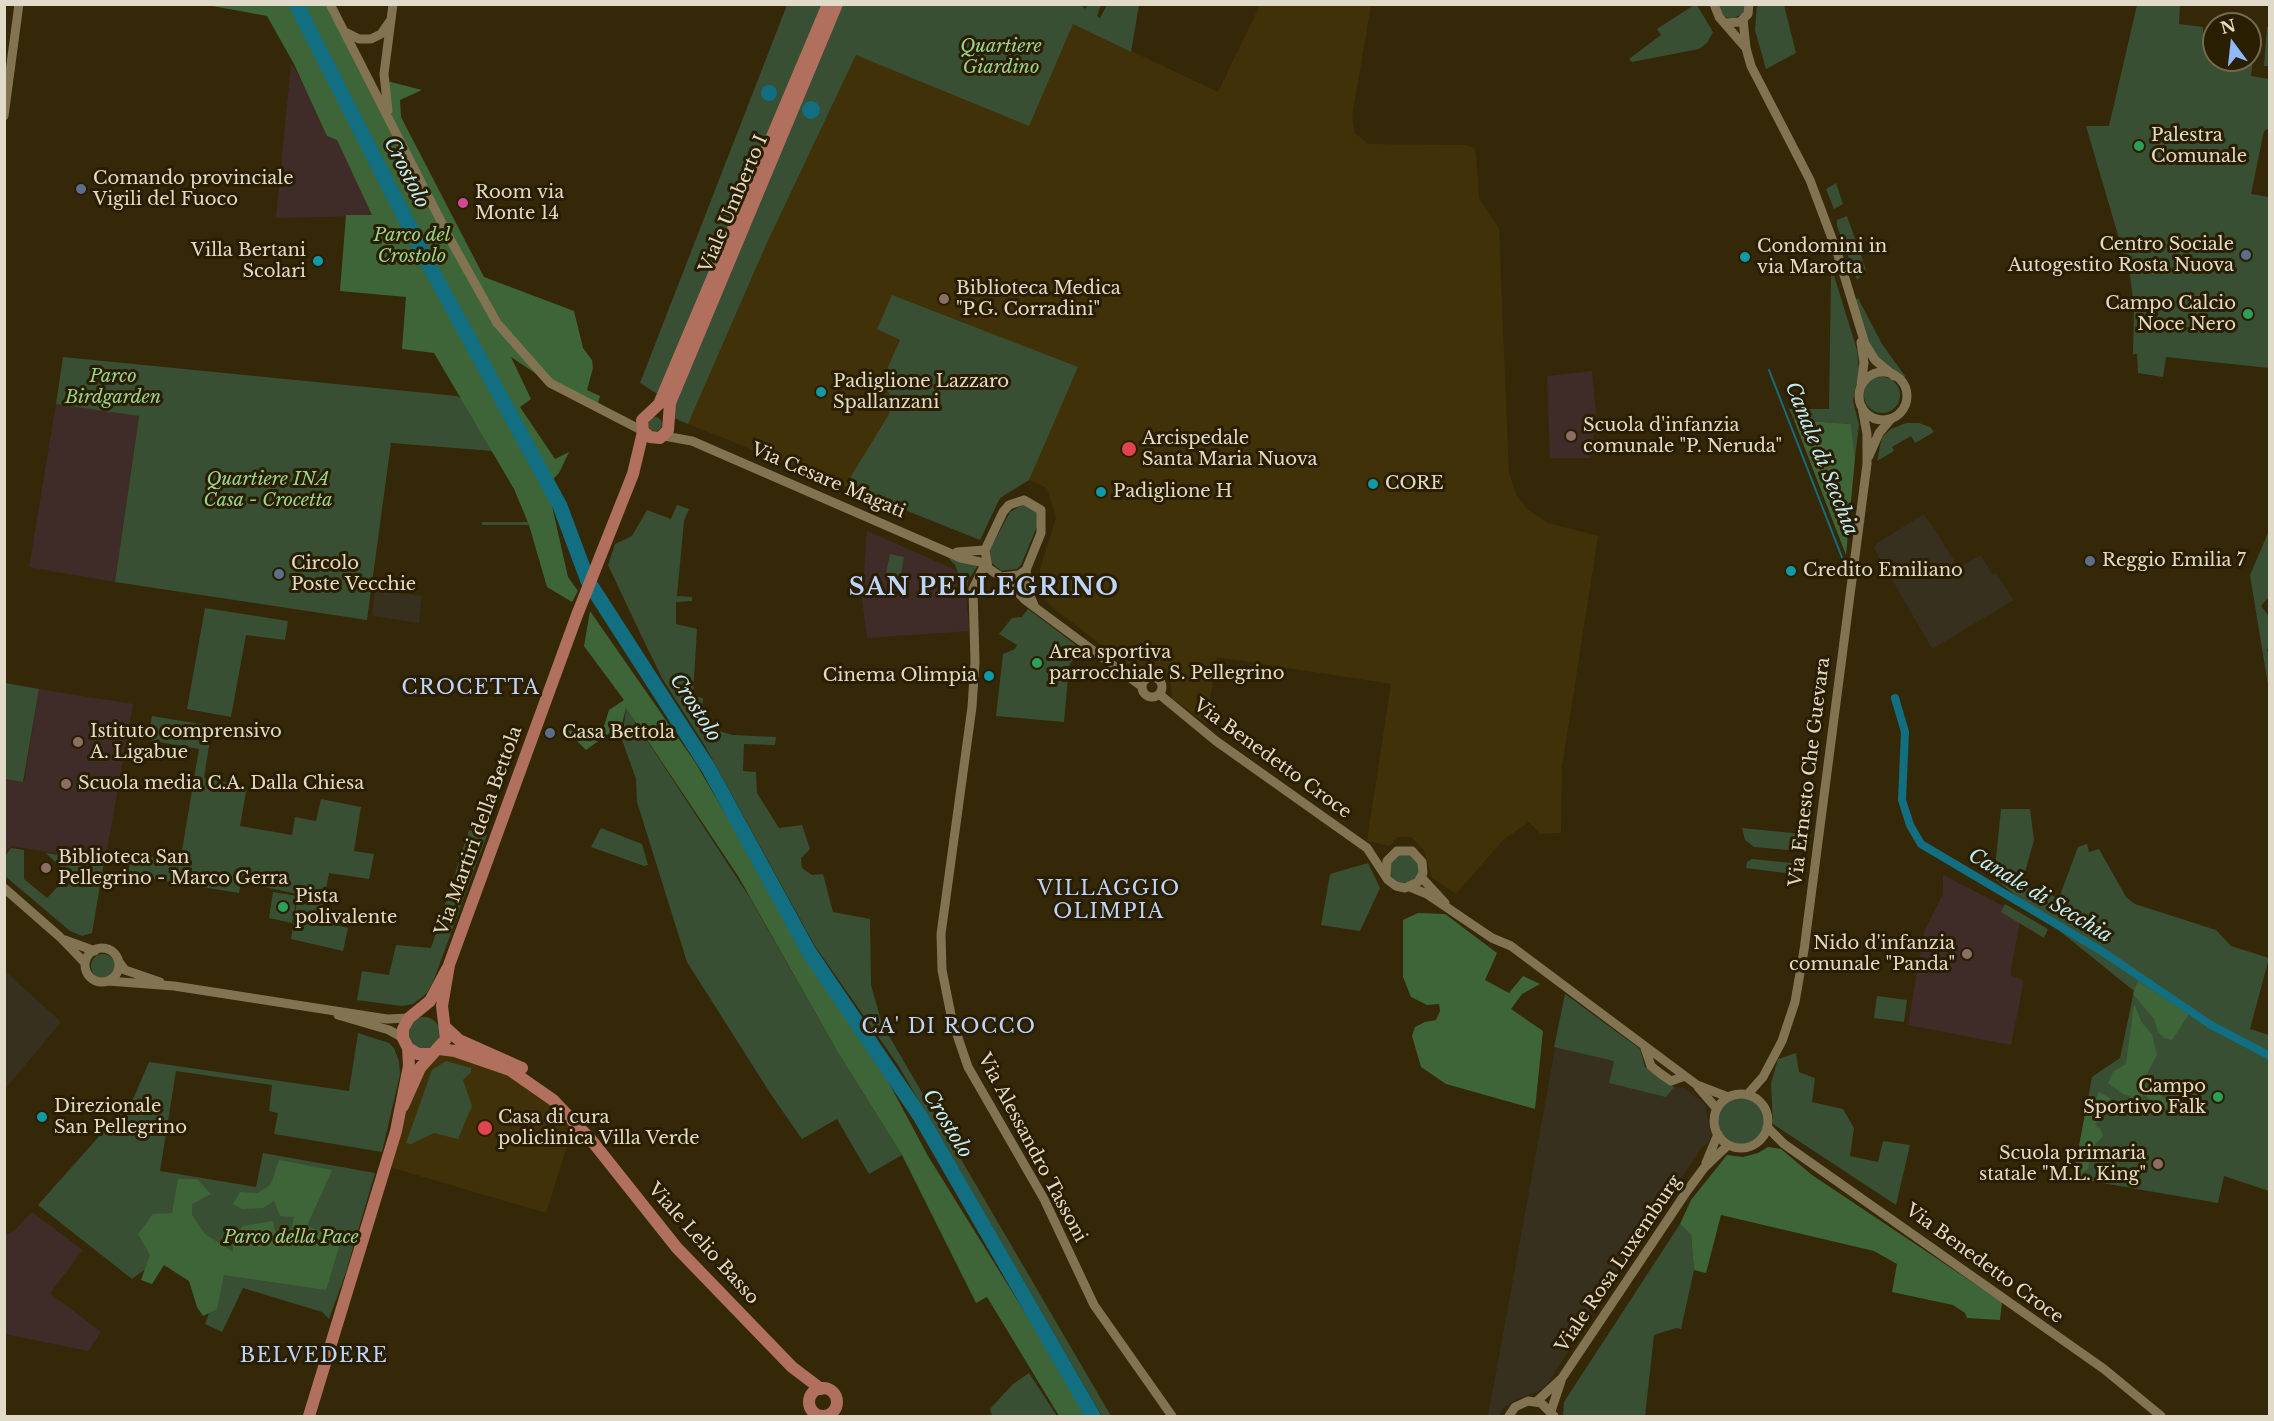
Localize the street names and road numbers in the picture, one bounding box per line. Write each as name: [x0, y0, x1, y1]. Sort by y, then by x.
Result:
street label: Viale Umberto I: [695, 132, 773, 276]
street label: Via Cesare Magati: [748, 439, 908, 523]
street label: Via Ernesto Che Guevara: [1785, 656, 1835, 888]
street label: Via Benedetto Croce: [1189, 695, 1355, 823]
street label: Via Martiri della Bettola: [431, 724, 527, 938]
street label: Via Alessandro Tassoni: [973, 1050, 1091, 1246]
street label: Viale Rosa Luxemburg: [1552, 1171, 1686, 1357]
street label: Viale Lelio Basso: [643, 1179, 763, 1309]
street label: Via Benedetto Croce: [1901, 1200, 2067, 1328]

